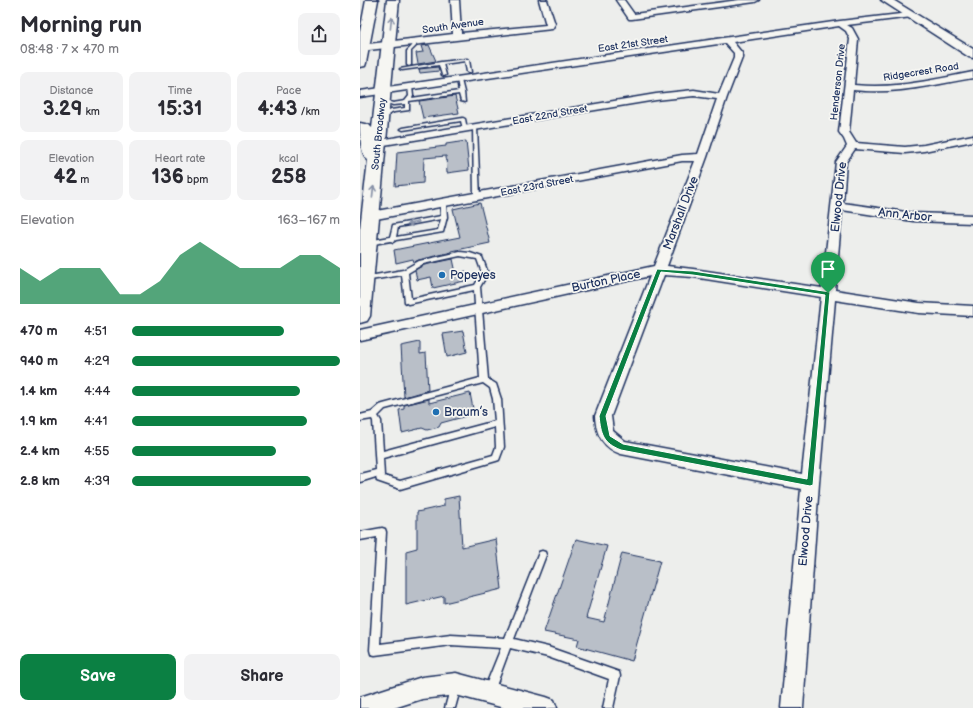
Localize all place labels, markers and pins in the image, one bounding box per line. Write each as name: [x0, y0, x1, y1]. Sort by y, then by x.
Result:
pin: [811, 252, 845, 293]
place label: Popeyes: [450, 268, 496, 283]
marker: Popeyes: [437, 270, 447, 280]
place label: Braum’s: [444, 405, 488, 420]
marker: Braum’s: [431, 407, 441, 417]

